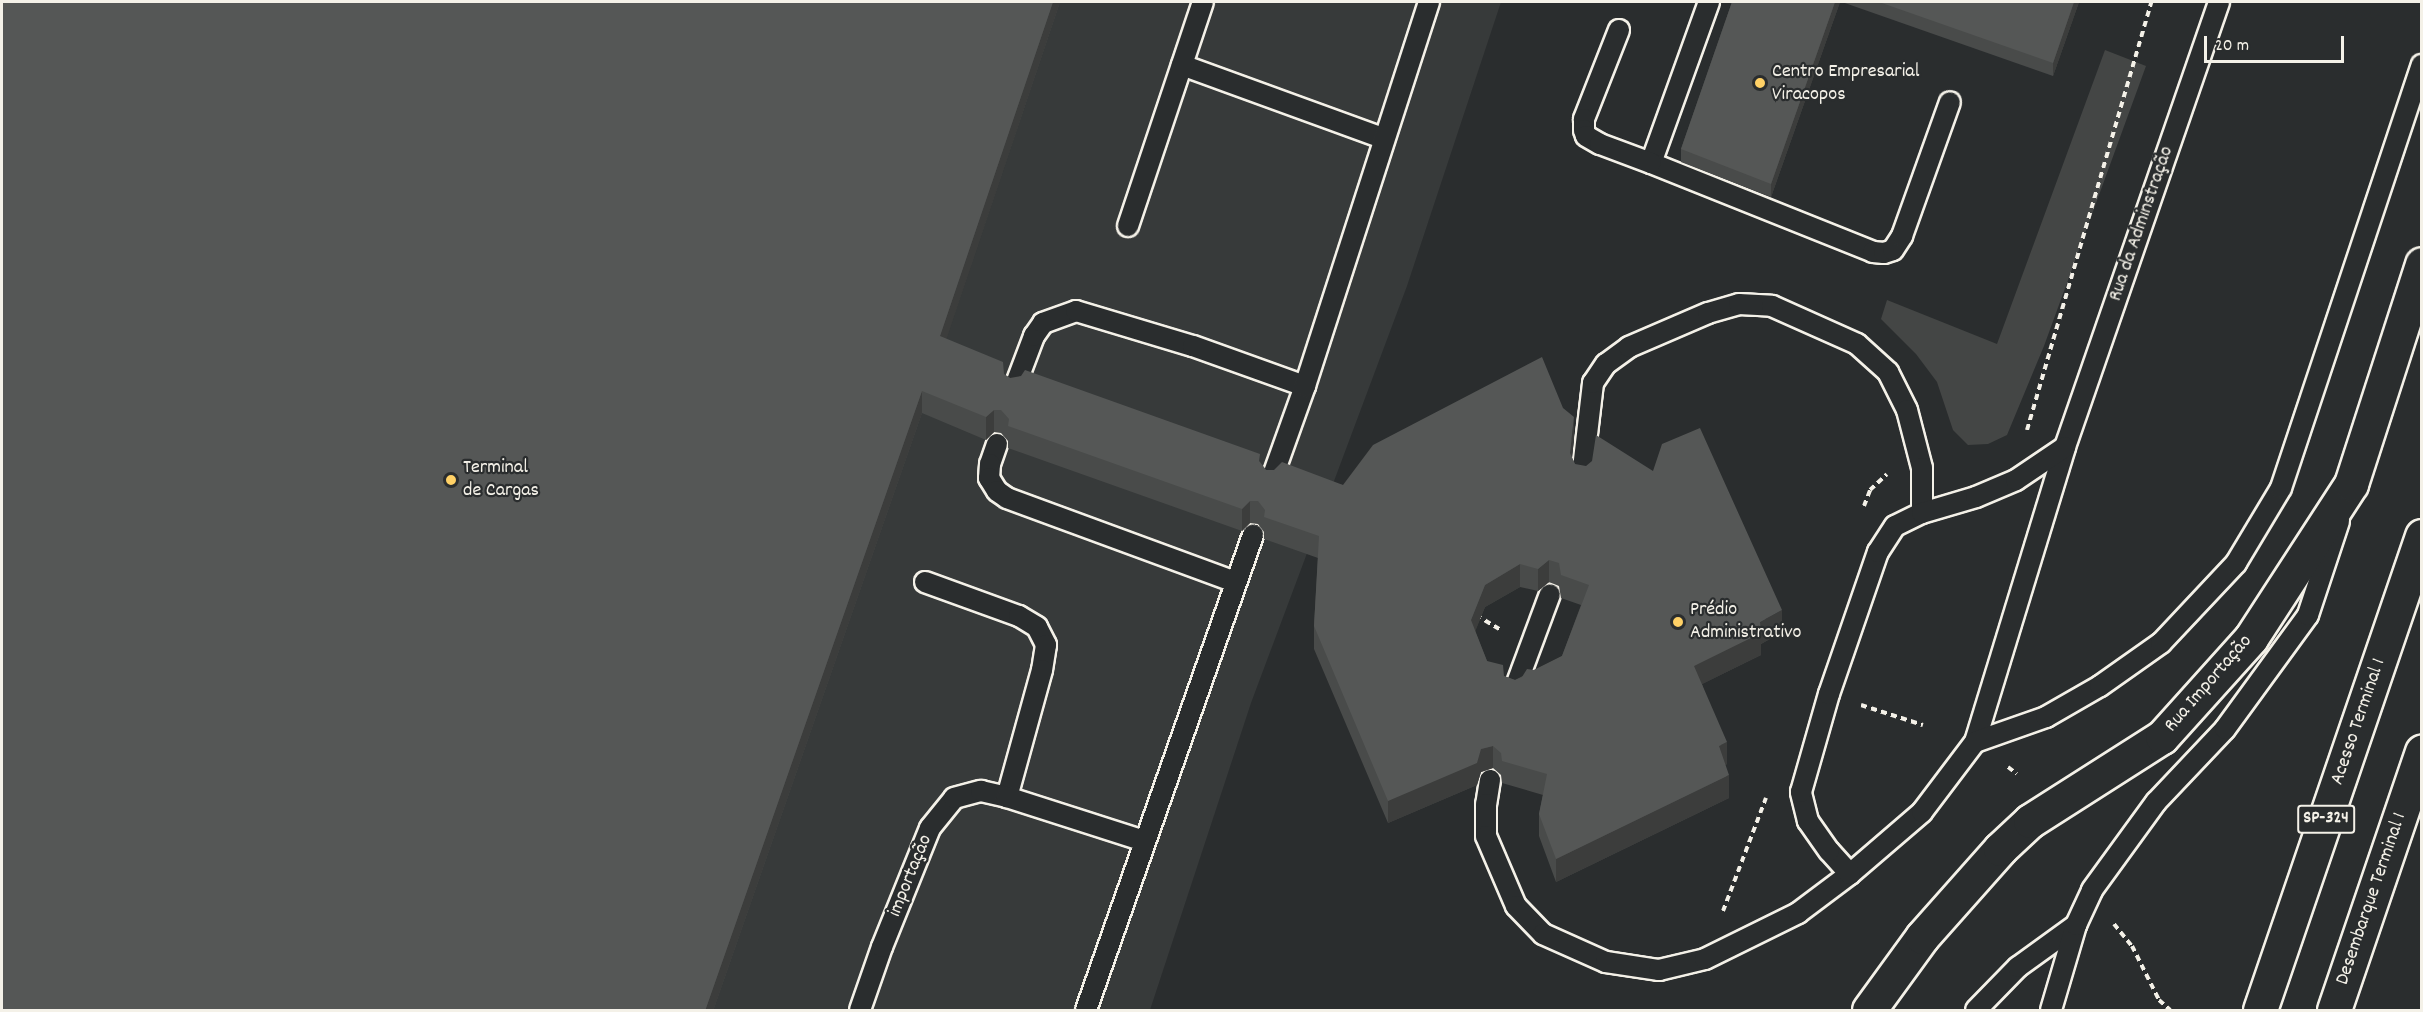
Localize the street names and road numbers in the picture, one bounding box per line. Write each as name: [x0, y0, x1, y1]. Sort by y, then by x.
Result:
street label: Rua da Adminstração: [2104, 143, 2180, 305]
street label: Rua Importação: [2160, 630, 2258, 738]
street label: Acesso Terminal 1: [2326, 656, 2392, 788]
road number: SP-324: [2296, 804, 2356, 834]
street label: Desembarque Terminal 1: [2331, 810, 2413, 988]
street label: importação: [884, 831, 938, 921]

